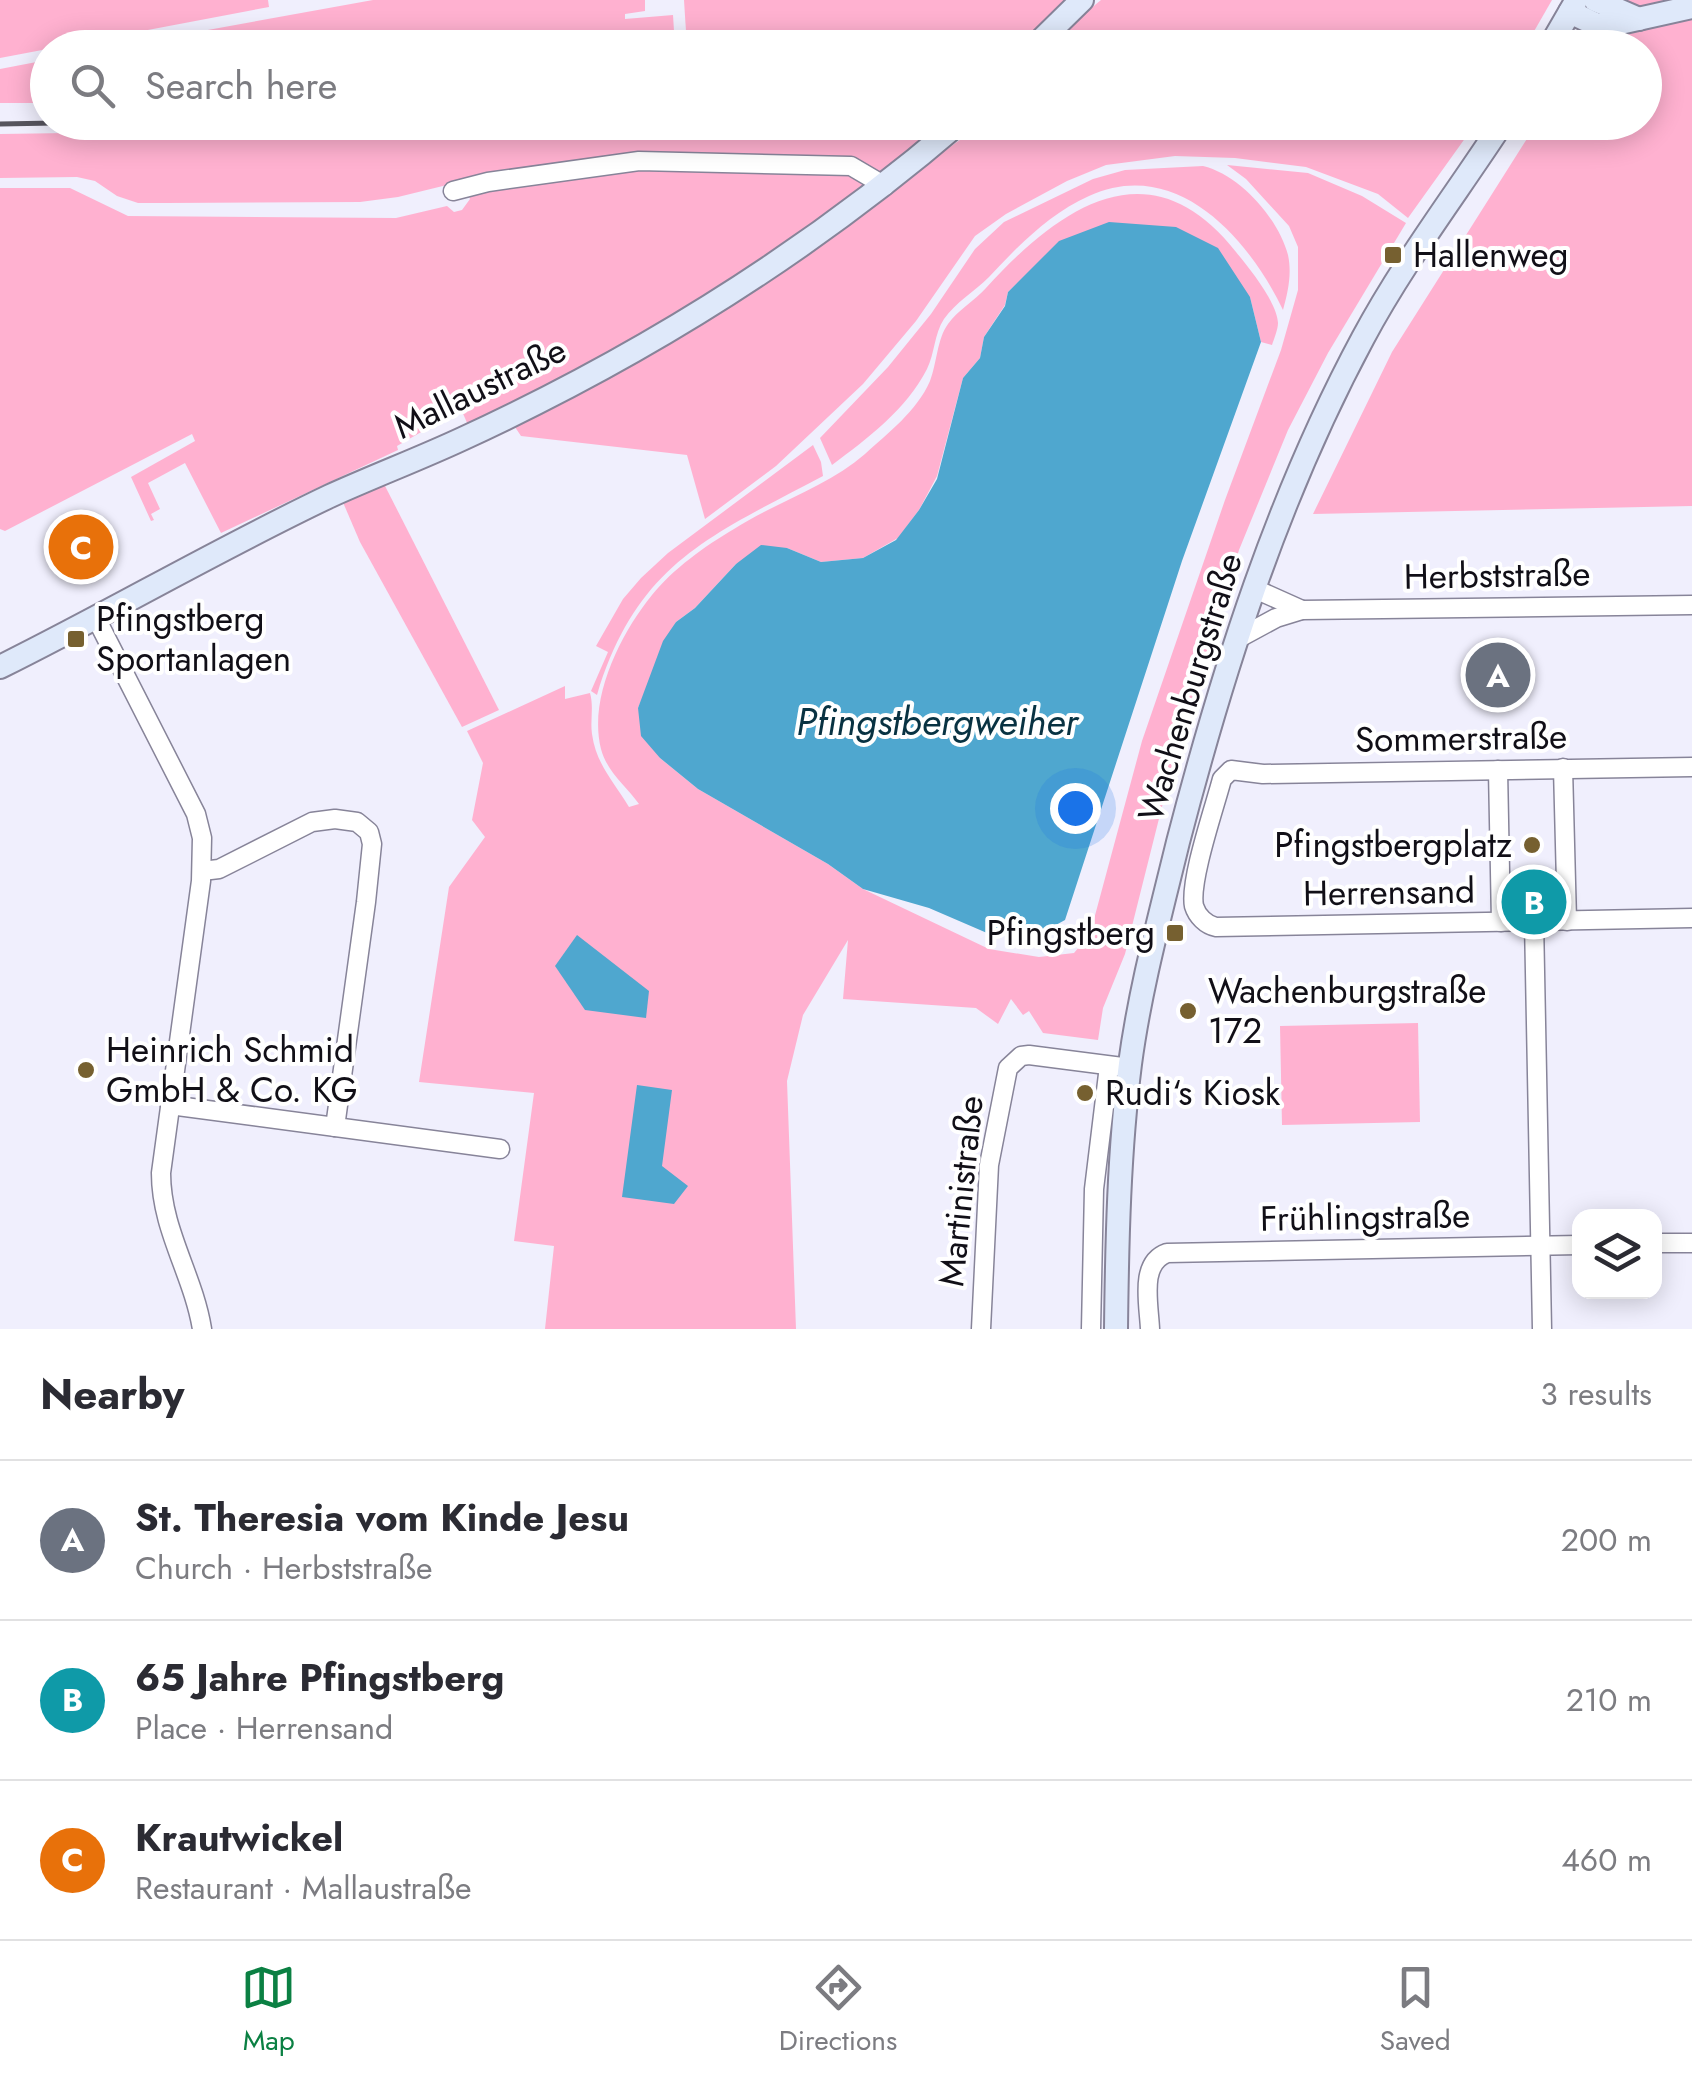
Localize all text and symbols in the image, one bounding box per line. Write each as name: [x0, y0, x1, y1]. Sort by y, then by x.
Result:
search box: [30, 30, 1662, 140]
icon: search: [65, 58, 120, 113]
text: Search here: [145, 58, 337, 113]
place label: Hallenweg: [1413, 230, 1568, 280]
marker: Hallenweg: [1382, 244, 1404, 266]
street label: Mallaustraße: [386, 325, 574, 451]
pin: C: [48, 510, 114, 584]
street label: Wachenburgstraße: [1125, 547, 1255, 827]
street label: Herbststraße: [1403, 548, 1591, 602]
place label: Pfingstberg Sportanlagen: [96, 594, 291, 684]
marker: Pfingstberg Sportanlagen: [65, 628, 87, 650]
pin: A: [1466, 638, 1530, 712]
water label: Pfingstbergweiher: [796, 694, 1080, 749]
street label: Sommerstraße: [1355, 711, 1567, 765]
your location: [1050, 783, 1101, 834]
place label: Pfingstbergplatz: [1274, 820, 1512, 870]
marker: Pfingstbergplatz: [1521, 834, 1543, 856]
pin: B: [1502, 864, 1566, 940]
street label: Herrensand: [1302, 866, 1476, 918]
place label: Pfingstberg: [986, 908, 1155, 958]
marker: Pfingstberg: [1164, 922, 1186, 944]
place label: Wachenburgstraße 172: [1208, 966, 1486, 1056]
marker: Wachenburgstraße 172: [1177, 1000, 1199, 1022]
place label: Heinrich Schmid GmbH & Co. KG: [106, 1025, 358, 1115]
marker: Heinrich Schmid GmbH & Co. KG: [75, 1059, 97, 1081]
place label: Rudi‘s Kiosk: [1105, 1068, 1281, 1118]
marker: Rudi‘s Kiosk: [1074, 1082, 1096, 1104]
street label: Martinistraße: [926, 1093, 996, 1289]
street label: Frühlingstraße: [1259, 1190, 1471, 1244]
map controls: [1572, 1209, 1662, 1299]
button: layers: [1572, 1209, 1662, 1299]
text: Nearby: [40, 1364, 184, 1425]
text: 3 results: [1540, 1371, 1652, 1417]
text: St. Theresia vom Kinde Jesu: [135, 1490, 629, 1545]
text: A: [61, 1517, 84, 1563]
text: 200 m: [1561, 1517, 1652, 1563]
text: Church · Herbststraße: [135, 1545, 433, 1591]
text: 65 Jahre Pfingstberg: [135, 1650, 504, 1705]
text: B: [62, 1677, 83, 1723]
text: 210 m: [1566, 1677, 1652, 1723]
text: Place · Herrensand: [135, 1705, 393, 1751]
text: Krautwickel: [135, 1810, 343, 1865]
text: C: [61, 1837, 84, 1883]
text: 460 m: [1561, 1837, 1652, 1883]
text: Restaurant · Mallaustraße: [135, 1865, 472, 1911]
tab: Map: [241, 1960, 296, 2061]
tab: Directions: [779, 1960, 897, 2061]
tab: Saved: [1380, 1960, 1451, 2061]

